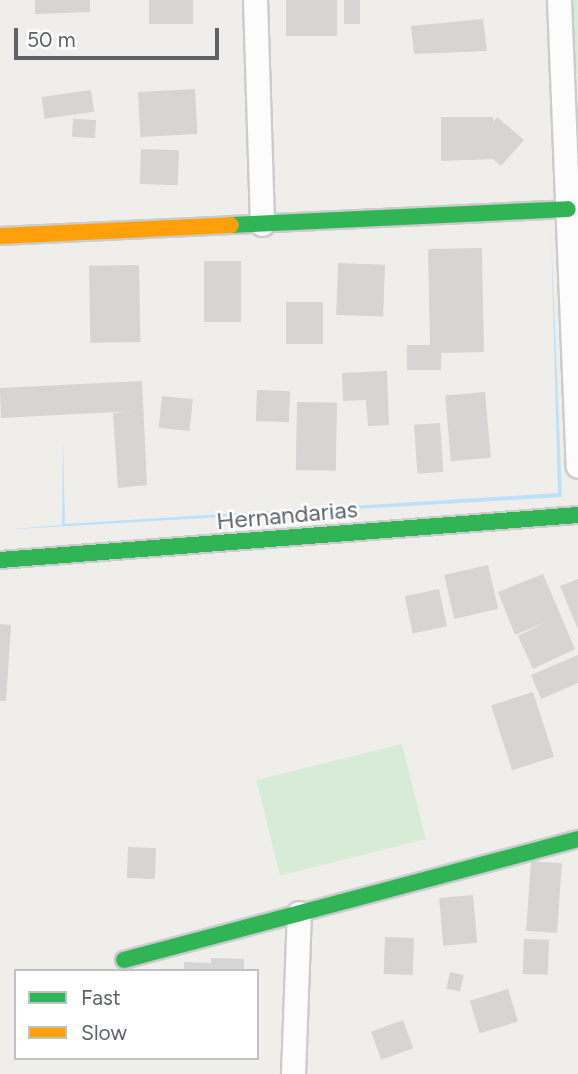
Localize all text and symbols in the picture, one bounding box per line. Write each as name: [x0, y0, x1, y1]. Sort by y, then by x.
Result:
scale bar: [18, 14, 222, 58]
text: 50 m: [27, 27, 76, 52]
street label: Hernandarias: [215, 494, 359, 536]
legend: [14, 969, 259, 1060]
text: Fast: [81, 985, 121, 1010]
text: Slow: [81, 1020, 127, 1045]

